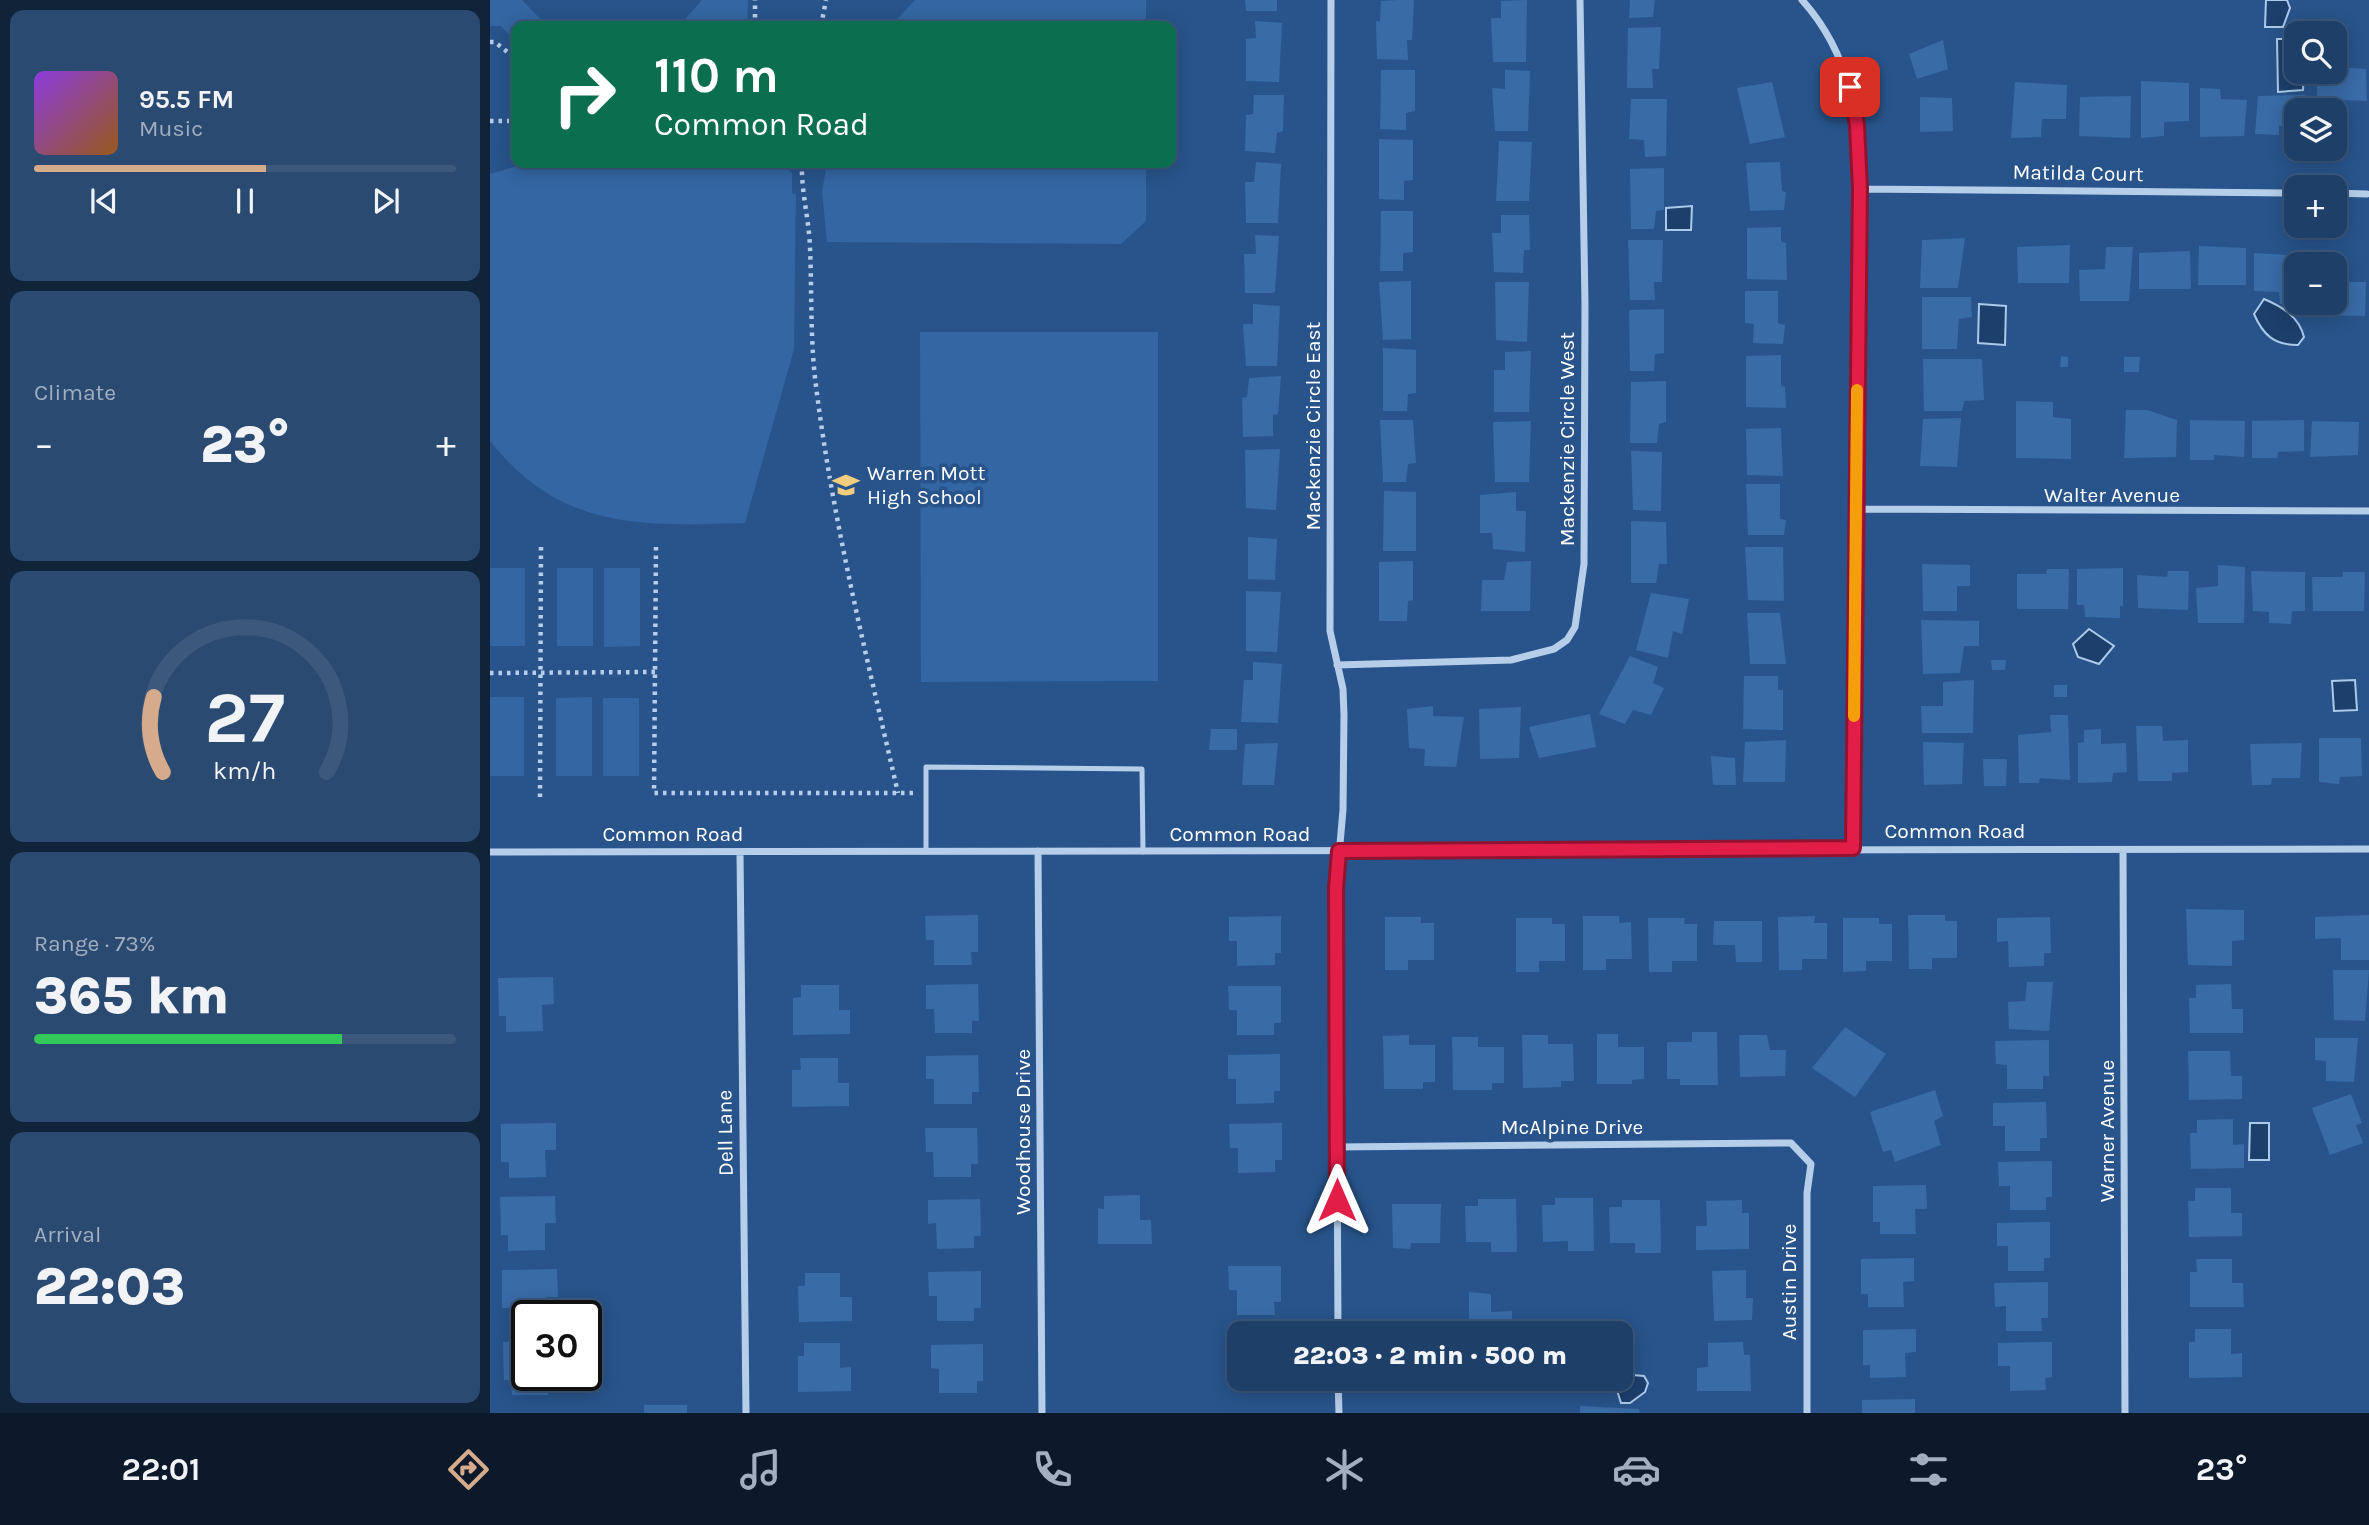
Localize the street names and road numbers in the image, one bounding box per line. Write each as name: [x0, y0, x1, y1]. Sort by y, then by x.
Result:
street label: Matilda Court: [2012, 160, 2144, 186]
street label: Mackenzie Circle East: [1301, 321, 1325, 530]
street label: Mackenzie Circle West: [1555, 332, 1579, 546]
street label: Walter Avenue: [2044, 483, 2180, 507]
street label: Common Road: [1884, 819, 2026, 843]
street label: Common Road: [602, 822, 744, 846]
street label: Common Road: [1169, 822, 1311, 846]
street label: Woodhouse Drive: [1011, 1049, 1035, 1215]
street label: Warner Avenue: [2095, 1060, 2119, 1202]
street label: Dell Lane: [712, 1090, 738, 1176]
street label: McAlpine Drive: [1501, 1115, 1643, 1139]
street label: Austin Drive: [1777, 1224, 1801, 1340]

